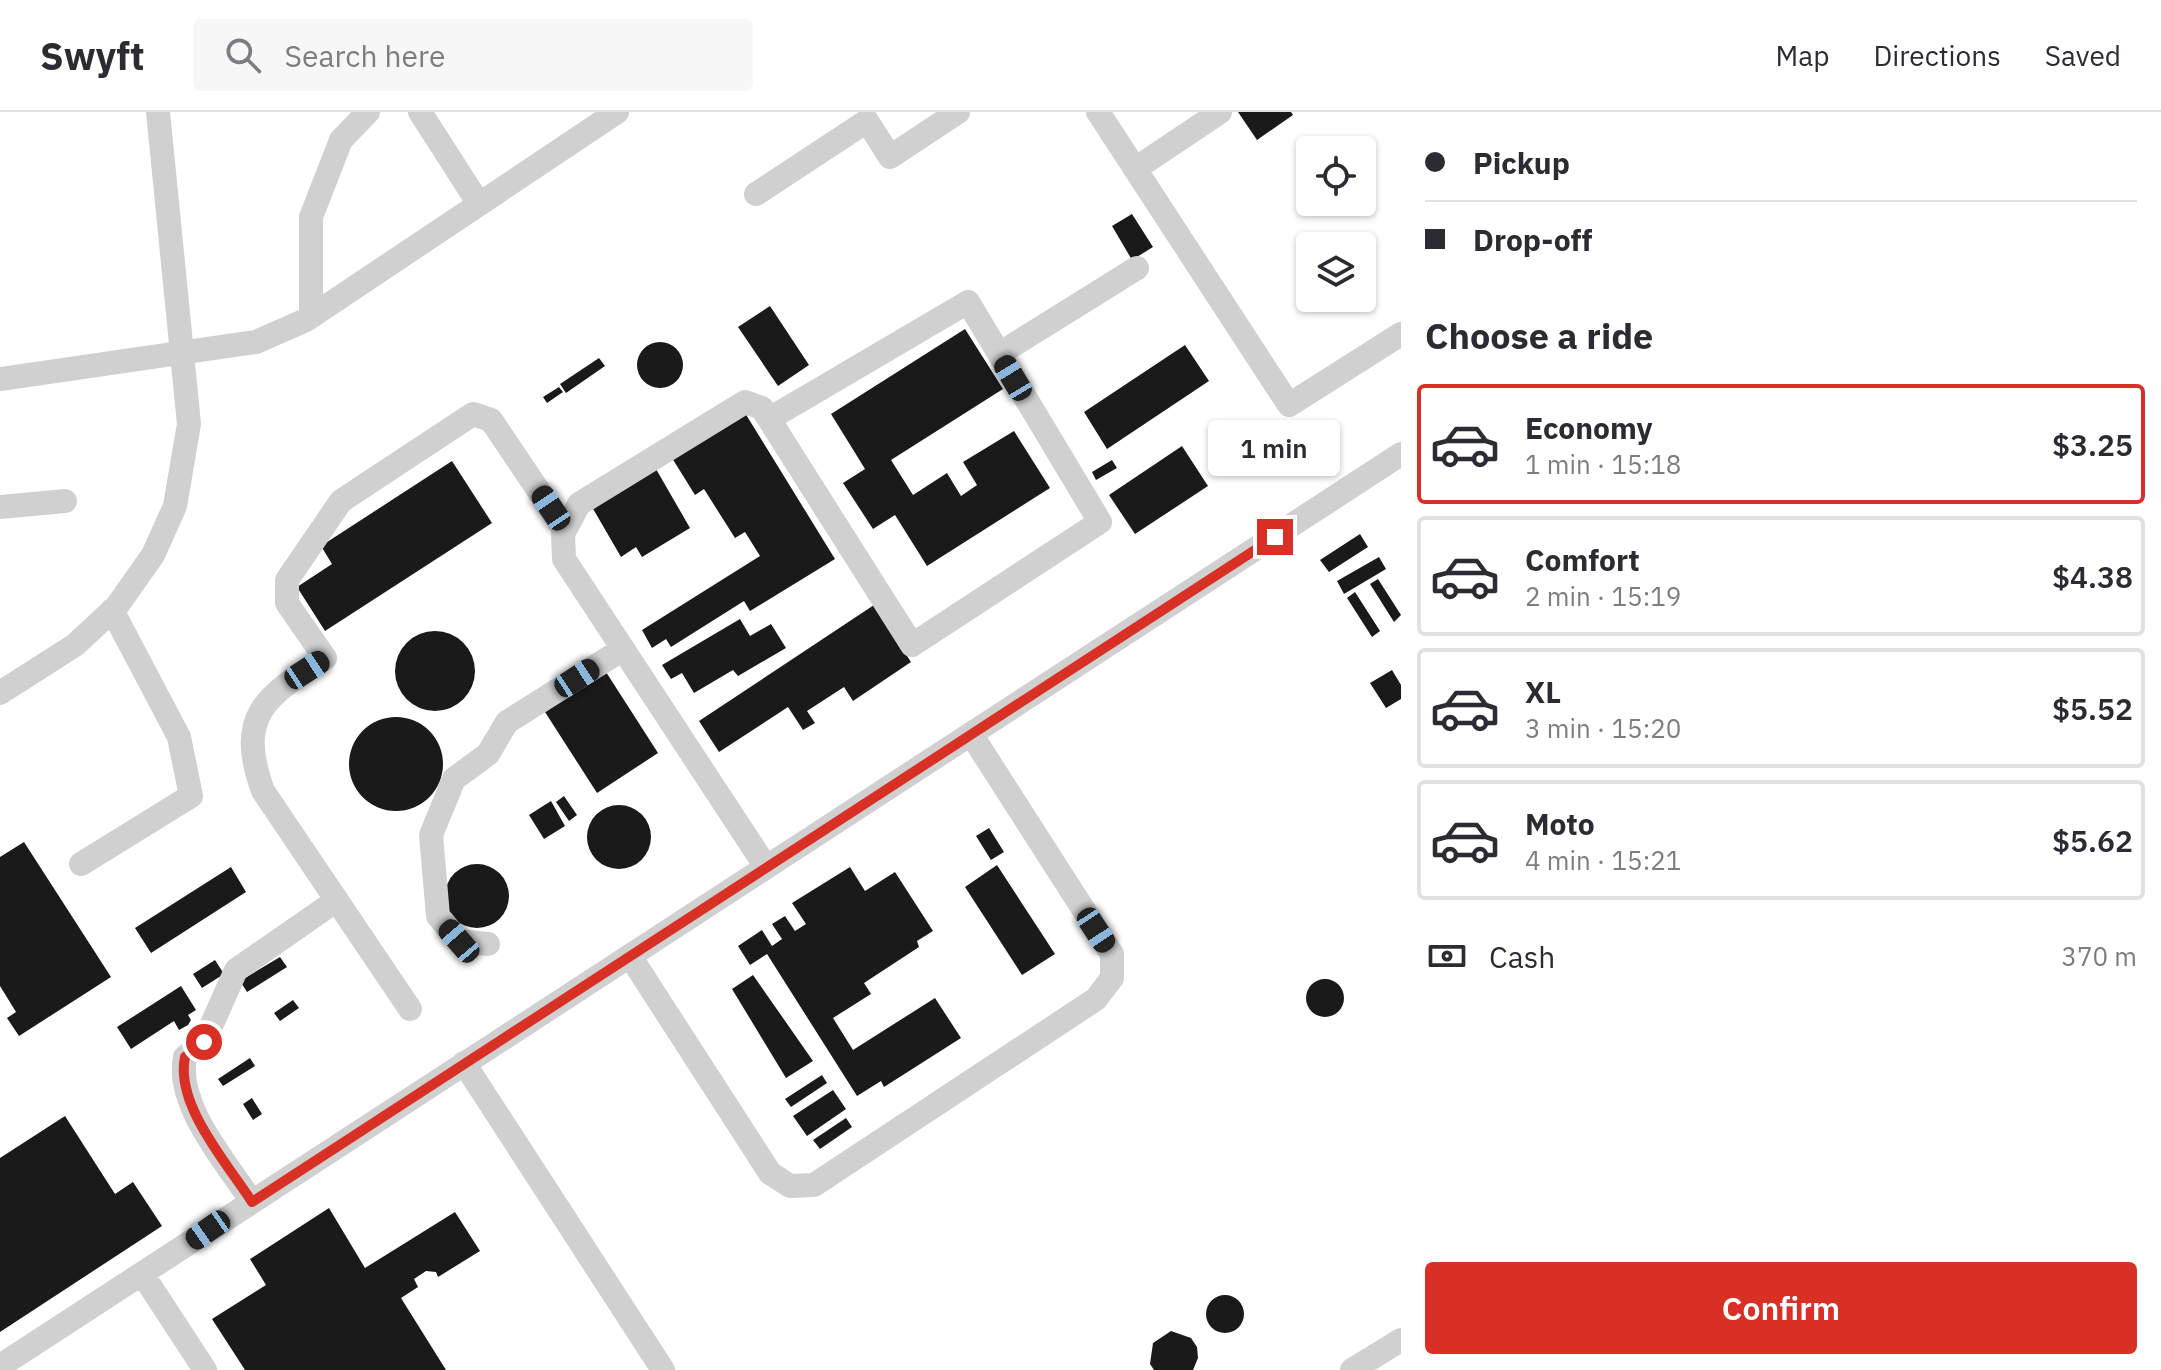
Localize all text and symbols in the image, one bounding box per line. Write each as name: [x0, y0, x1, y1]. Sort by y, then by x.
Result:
search box: [193, 19, 753, 91]
text: Swyft: [40, 31, 145, 80]
icon: search: [221, 33, 265, 77]
text: Search here: [285, 36, 445, 75]
text: Map: [1775, 37, 1829, 74]
text: Directions: [1873, 37, 2001, 74]
text: Saved: [2045, 37, 2121, 74]
map controls: [1296, 136, 1376, 312]
button: locate: [1296, 136, 1376, 216]
text: Pickup: [1473, 143, 1570, 182]
text: Drop-off: [1473, 220, 1592, 259]
button: layers: [1296, 232, 1376, 312]
text: Choose a ride: [1425, 312, 1653, 359]
car: [990, 351, 1036, 405]
icon: car: [1429, 408, 1501, 480]
text: Economy: [1525, 408, 1653, 447]
callout: 1 min: [1209, 421, 1341, 477]
text: $3.25: [2052, 425, 2133, 464]
text: 1 min: [1240, 431, 1308, 465]
text: 1 min · 15:18: [1525, 447, 1681, 481]
car: [528, 481, 574, 535]
route end: [1257, 519, 1293, 555]
icon: car: [1429, 540, 1501, 612]
text: Comfort: [1525, 540, 1640, 579]
text: $4.38: [2052, 557, 2133, 596]
text: 2 min · 15:19: [1525, 579, 1681, 613]
car: [280, 647, 334, 693]
car: [550, 655, 604, 701]
icon: car: [1429, 672, 1501, 744]
text: XL: [1525, 672, 1561, 711]
text: $5.52: [2052, 689, 2133, 728]
text: 3 min · 15:20: [1525, 711, 1681, 745]
icon: car: [1429, 804, 1501, 876]
text: Moto: [1525, 804, 1595, 843]
text: $5.62: [2052, 821, 2133, 860]
text: 4 min · 15:21: [1525, 843, 1681, 877]
car: [1073, 903, 1119, 957]
car: [434, 915, 484, 967]
icon: cash: [1425, 934, 1469, 978]
text: Cash: [1489, 937, 1555, 976]
text: 370 m: [2061, 939, 2137, 973]
route start: [186, 1024, 222, 1060]
car: [181, 1206, 235, 1254]
button: Confirm: [1425, 1262, 2137, 1354]

